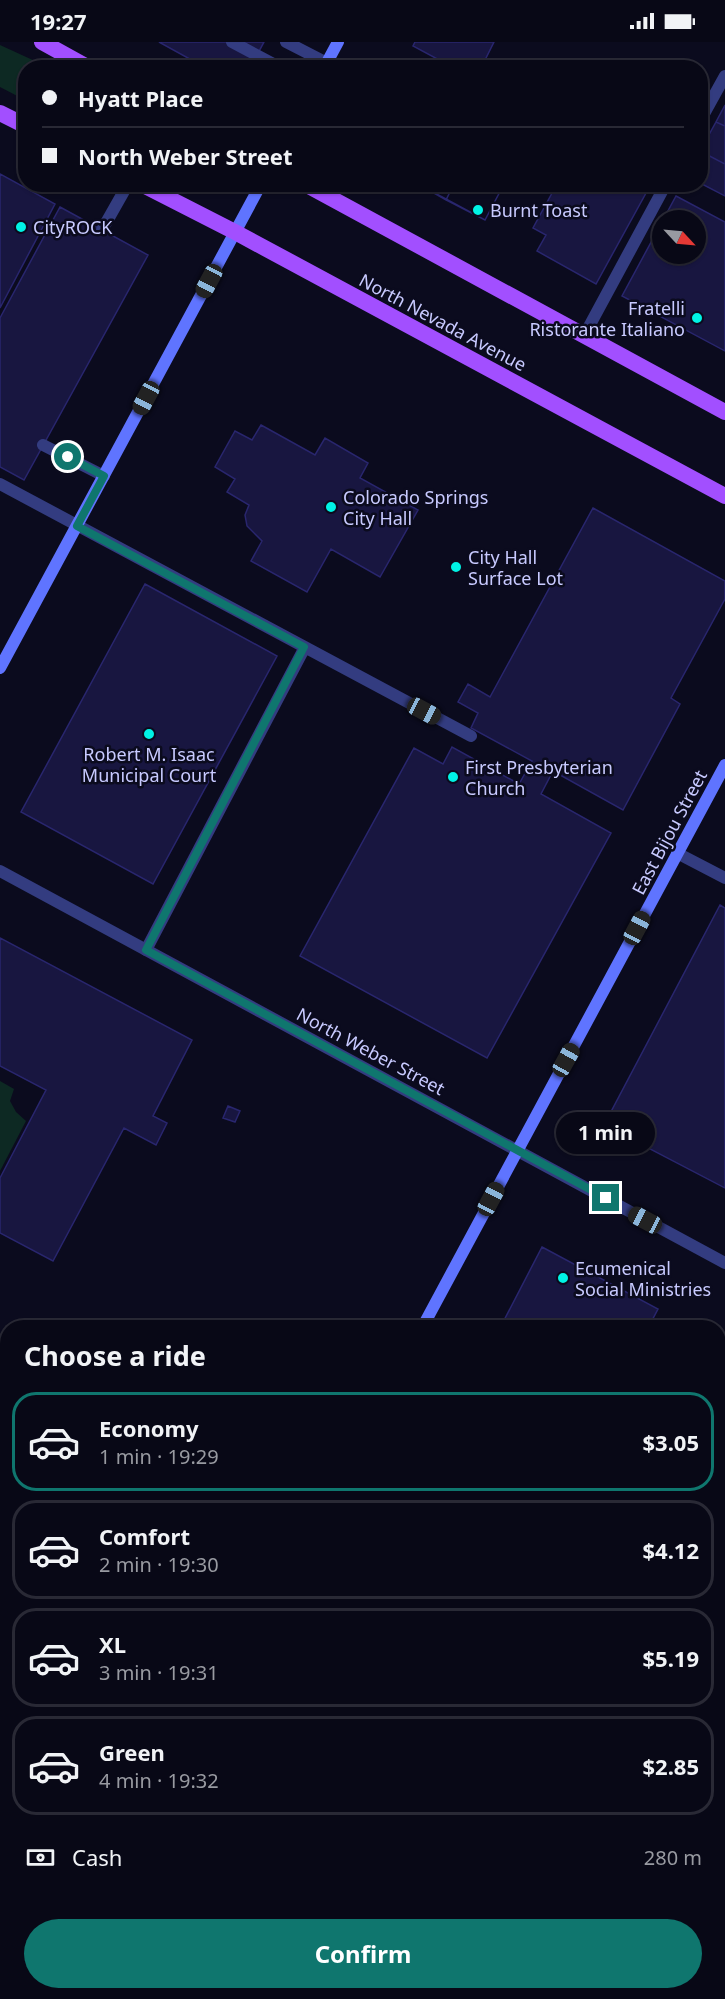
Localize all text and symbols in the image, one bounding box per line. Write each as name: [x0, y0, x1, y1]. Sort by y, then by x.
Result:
text: 19:27: [30, 6, 87, 36]
text: Hyatt Place: [78, 83, 203, 113]
text: North Weber Street: [78, 141, 292, 171]
place label: Burnt Toast: [490, 198, 588, 222]
marker: Burnt Toast: [471, 203, 485, 217]
north arrow: [652, 210, 706, 264]
map controls: [652, 210, 706, 264]
place label: CityROCK: [33, 215, 113, 239]
marker: CityROCK: [14, 220, 28, 234]
car: [193, 261, 225, 301]
street label: North Nevada Avenue: [355, 268, 531, 376]
place label: Fratelli Ristorante Italiano: [529, 296, 685, 341]
marker: Fratelli Ristorante Italiano: [690, 311, 704, 325]
car: [130, 378, 162, 418]
route start: [54, 443, 81, 470]
place label: Colorado Springs City Hall: [343, 485, 488, 530]
marker: Colorado Springs City Hall: [324, 500, 338, 514]
place label: City Hall Surface Lot: [468, 545, 564, 590]
marker: City Hall Surface Lot: [449, 560, 463, 574]
car: [404, 695, 444, 727]
marker: Robert M. Isaac Municipal Court: [142, 727, 156, 741]
place label: Robert M. Isaac Municipal Court: [82, 742, 217, 787]
place label: First Presbyterian Church: [465, 755, 613, 800]
street label: East Bijou Street: [626, 765, 712, 898]
marker: First Presbyterian Church: [446, 770, 460, 784]
car: [621, 908, 653, 948]
street label: North Weber Street: [293, 1002, 450, 1100]
car: [549, 1040, 583, 1080]
callout: 1 min: [556, 1111, 656, 1153]
text: 1 min: [578, 1119, 633, 1146]
car: [475, 1179, 507, 1219]
route end: [592, 1184, 619, 1211]
car: [625, 1204, 665, 1236]
place label: Ecumenical Social Ministries: [575, 1256, 711, 1301]
marker: Ecumenical Social Ministries: [556, 1271, 570, 1285]
text: Choose a ride: [24, 1337, 206, 1374]
text: Economy: [99, 1413, 198, 1443]
icon: car: [27, 1415, 81, 1469]
text: $3.05: [642, 1427, 699, 1457]
text: 1 min · 19:29: [99, 1443, 219, 1470]
text: Comfort: [99, 1521, 190, 1551]
icon: car: [27, 1523, 81, 1577]
text: $4.12: [642, 1535, 699, 1565]
text: 2 min · 19:30: [99, 1551, 219, 1578]
text: XL: [99, 1629, 126, 1659]
icon: car: [27, 1631, 81, 1685]
text: $5.19: [642, 1643, 699, 1673]
text: 3 min · 19:31: [99, 1659, 219, 1686]
text: Green: [99, 1737, 165, 1767]
icon: car: [27, 1739, 81, 1793]
text: $2.85: [642, 1751, 699, 1781]
text: 4 min · 19:32: [99, 1767, 219, 1794]
icon: cash: [24, 1841, 57, 1874]
text: Cash: [72, 1842, 122, 1872]
text: 280 m: [644, 1844, 702, 1871]
button: Confirm: [24, 1919, 702, 1988]

